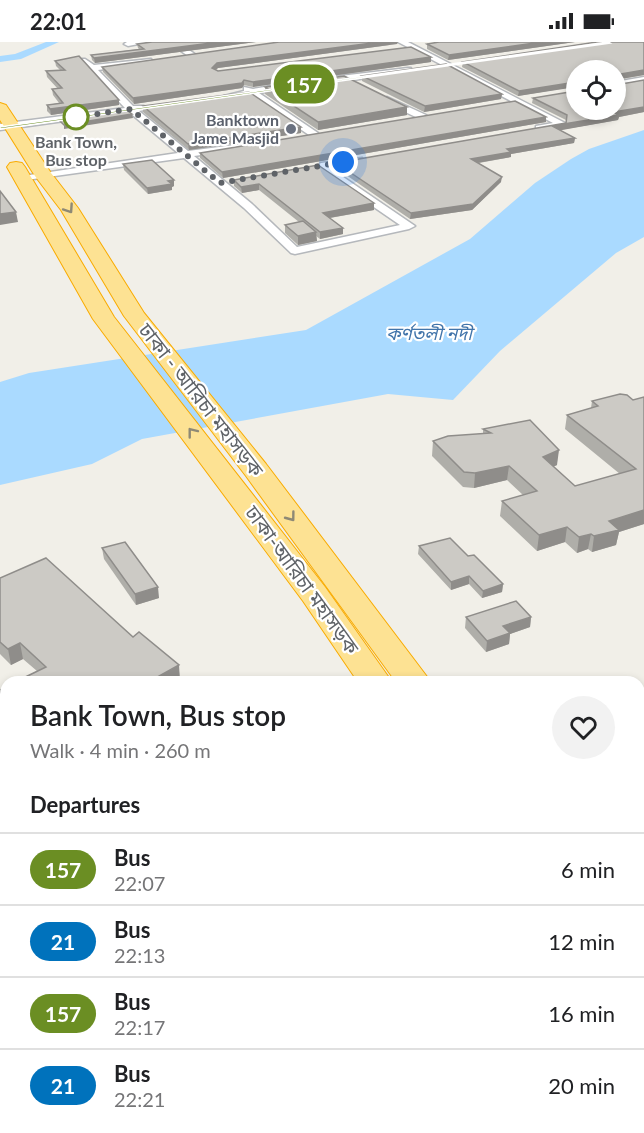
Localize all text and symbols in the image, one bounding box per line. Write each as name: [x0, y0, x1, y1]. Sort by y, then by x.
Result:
text: 22:01: [30, 8, 87, 35]
map controls: [566, 60, 626, 120]
button: locate: [566, 60, 626, 120]
line badge: 157: [270, 64, 338, 104]
text: 157: [286, 72, 322, 97]
marker: Bank Town, Bus stop: [63, 104, 89, 130]
place label: Banktown Jame Masjid: [191, 110, 279, 147]
marker: Banktown Jame Masjid: [284, 122, 298, 136]
place label: Bank Town, Bus stop: [35, 132, 117, 169]
your location: [328, 147, 358, 177]
one-way arrow: [61, 202, 72, 213]
street label: ঢাকা - আরিচা মহাসড়ক: [134, 317, 270, 482]
water label: কর্ণতলী নদী: [386, 322, 475, 344]
one-way arrow: [188, 428, 199, 439]
street label: ঢাকা-আরিচা মহাসড়ক: [240, 500, 365, 659]
one-way arrow: [284, 510, 295, 521]
button: heart: [552, 696, 615, 759]
text: Bank Town, Bus stop: [30, 698, 286, 732]
text: Walk · 4 min · 260 m: [30, 738, 211, 762]
text: Departures: [30, 791, 140, 818]
text: Bus: [114, 844, 150, 871]
text: 6 min: [561, 856, 615, 883]
text: 157: [45, 857, 81, 882]
text: 22:07: [114, 871, 165, 895]
text: Bus: [114, 916, 150, 943]
text: 12 min: [548, 928, 615, 955]
text: 21: [51, 929, 75, 954]
text: 22:13: [114, 943, 165, 967]
text: Bus: [114, 988, 150, 1015]
text: 16 min: [548, 1000, 615, 1027]
text: 157: [45, 1001, 81, 1026]
text: 22:17: [114, 1015, 165, 1039]
text: Bus: [114, 1060, 150, 1087]
text: 20 min: [548, 1072, 615, 1099]
text: 21: [51, 1073, 75, 1098]
text: 22:21: [114, 1087, 165, 1111]

